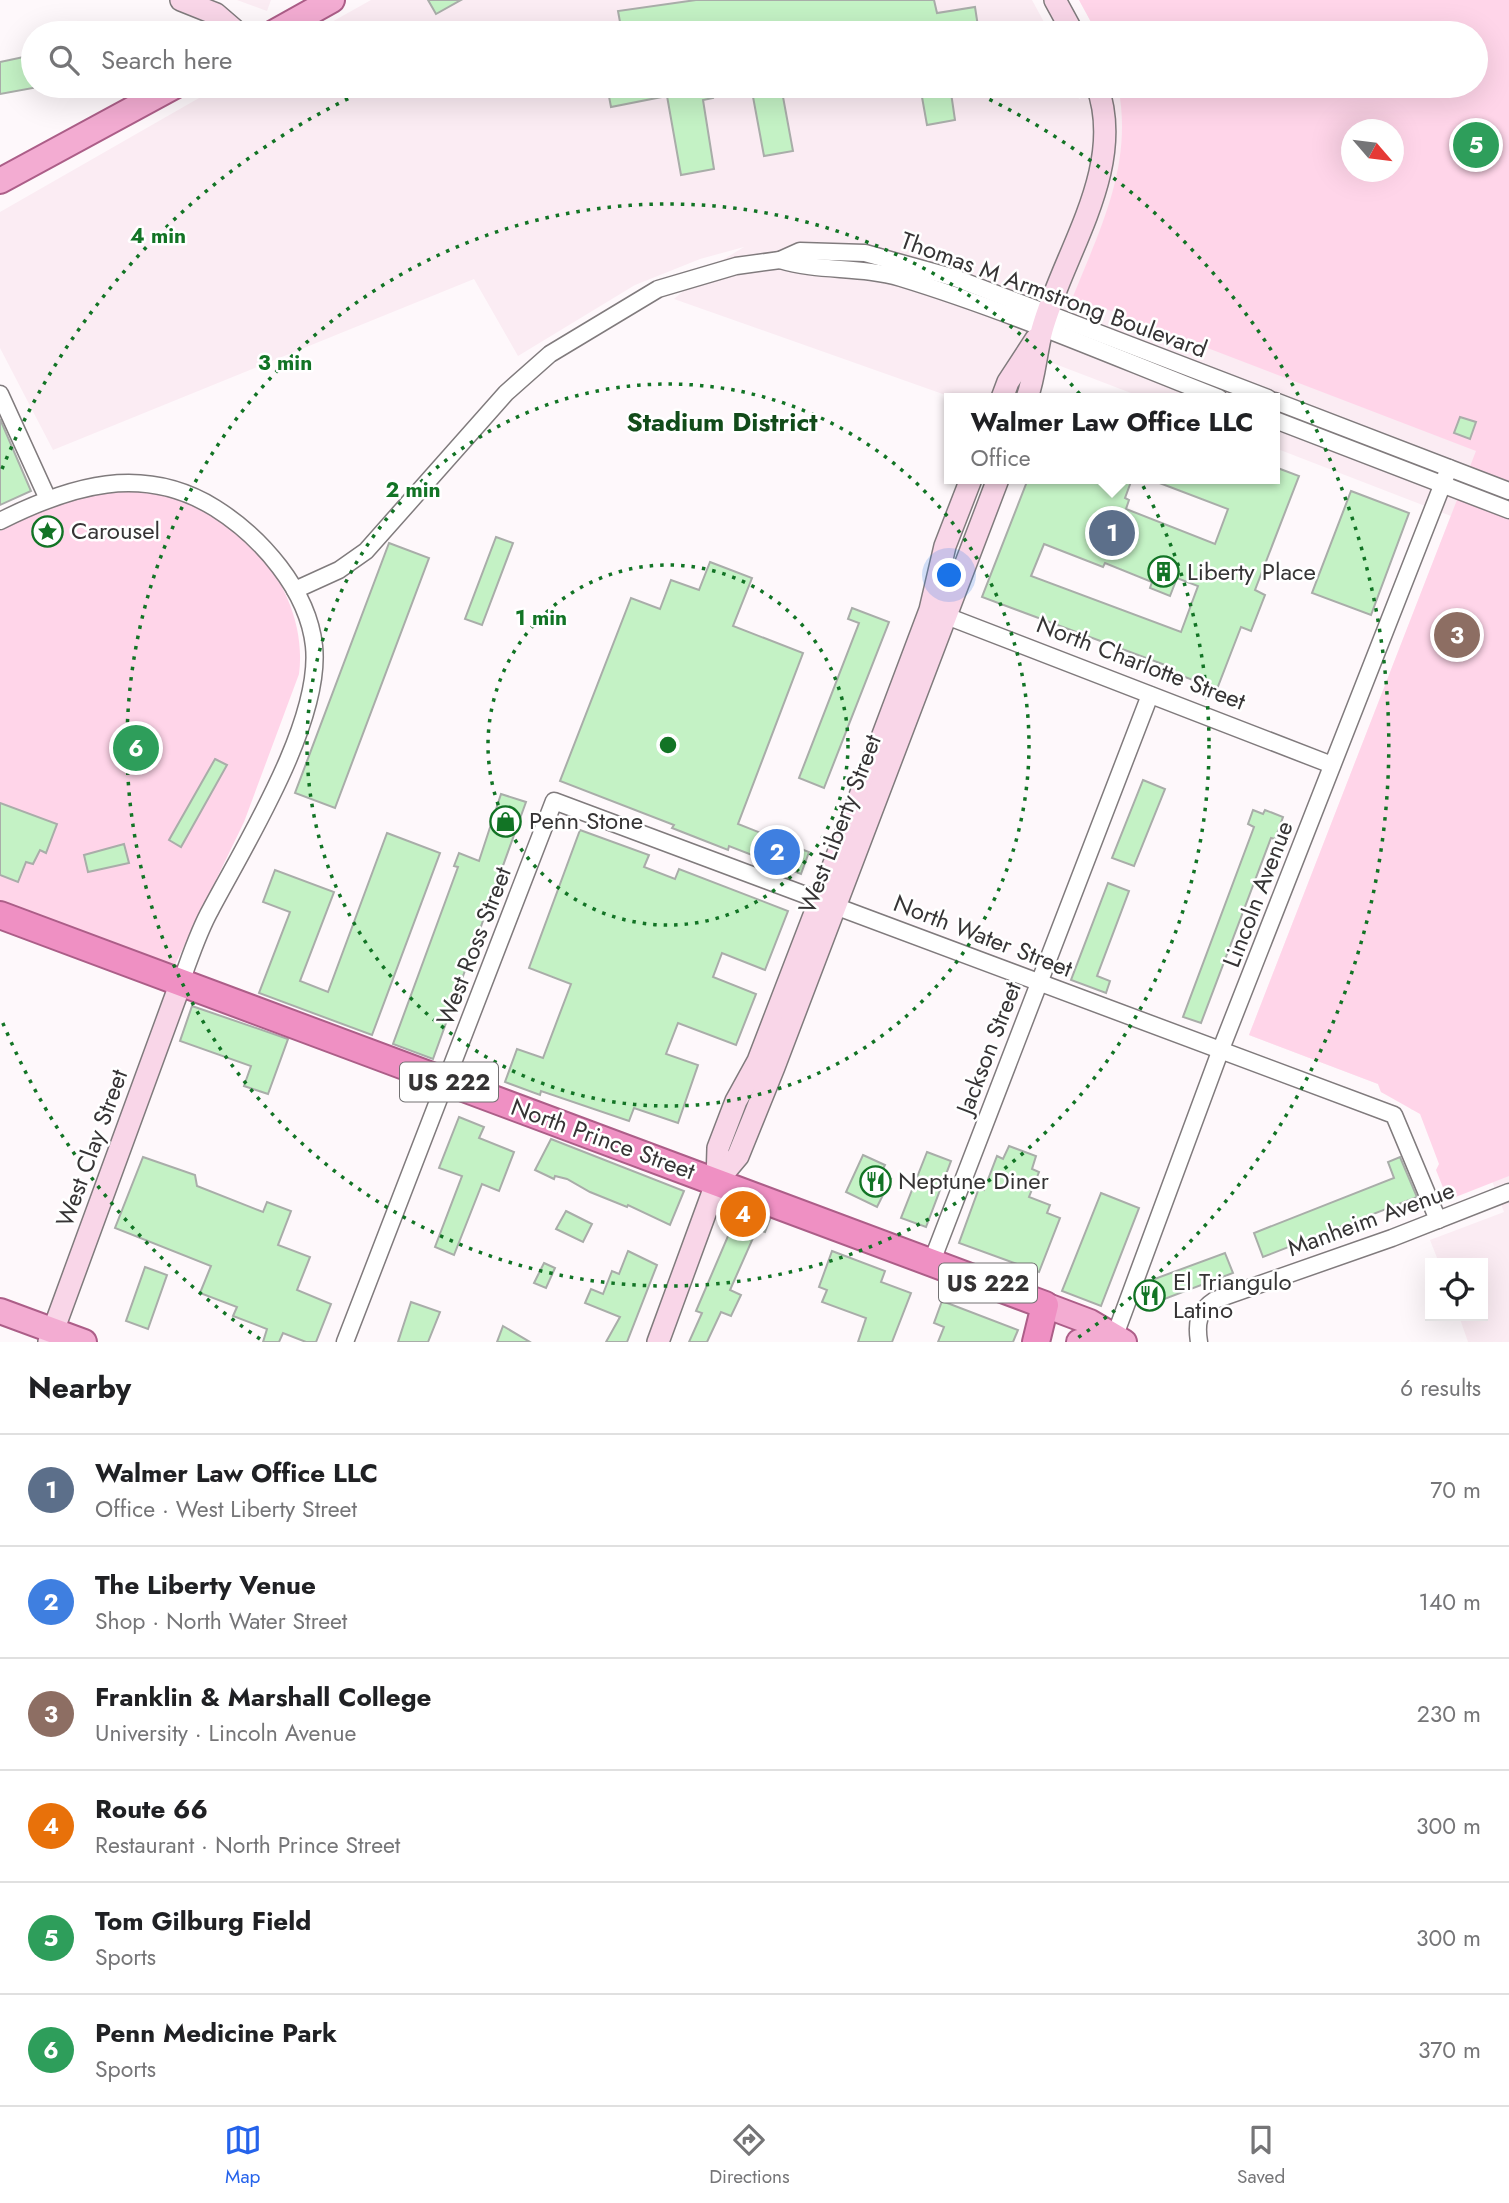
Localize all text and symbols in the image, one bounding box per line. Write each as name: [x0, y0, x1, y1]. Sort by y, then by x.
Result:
search box: [21, 21, 1488, 98]
icon: search: [45, 41, 83, 79]
text: Search here: [101, 41, 233, 79]
north arrow: [1341, 119, 1404, 182]
pin: 5: [1453, 119, 1499, 171]
text: 4 min: [130, 221, 186, 251]
street label: Thomas M Armstrong Boulevard: [896, 223, 1212, 366]
text: 3 min: [258, 348, 312, 378]
popup: [944, 393, 1280, 484]
district label: Stadium District: [626, 403, 818, 441]
text: Walmer Law Office LLC: [971, 403, 1253, 441]
text: Office: [971, 441, 1031, 475]
text: 2 min: [385, 475, 441, 505]
pin: 1: [1089, 507, 1135, 559]
place label: Carousel: [71, 513, 160, 548]
place icon: Carousel: [31, 514, 65, 548]
place label: Liberty Place: [1187, 554, 1316, 589]
building icon: Liberty Place: [1147, 555, 1181, 589]
your location: [932, 558, 966, 592]
text: 1 min: [515, 603, 567, 633]
street label: North Charlotte Street: [1032, 607, 1251, 719]
pin: 3: [1434, 609, 1480, 661]
pin: 6: [113, 722, 159, 774]
street label: West Liberty Street: [789, 729, 890, 918]
centre of rings: [656, 733, 680, 757]
place label: Penn Stone: [529, 803, 643, 838]
shop icon: Penn Stone: [489, 804, 523, 838]
street label: Lincoln Avenue: [1214, 816, 1302, 972]
pin: 2: [754, 826, 800, 878]
street label: West Ross Street: [427, 861, 520, 1030]
street label: North Water Street: [889, 885, 1078, 986]
street label: Jackson Street: [946, 976, 1030, 1122]
road number: US 222: [400, 1063, 498, 1102]
street label: West Clay Street: [47, 1064, 136, 1231]
street label: North Prince Street: [506, 1089, 700, 1188]
place label: Neptune Diner: [898, 1163, 1050, 1198]
restaurant icon: Neptune Diner: [858, 1164, 892, 1198]
street label: Manheim Avenue: [1282, 1172, 1459, 1265]
pin: 4: [720, 1188, 766, 1240]
map controls: [1425, 1258, 1488, 1321]
button: locate: [1425, 1258, 1488, 1321]
road number: US 222: [939, 1264, 1037, 1302]
place label: El Triangulo Latino: [1173, 1264, 1292, 1327]
restaurant icon: El Triangulo Latino: [1133, 1279, 1167, 1313]
text: Nearby: [28, 1366, 131, 1409]
text: 6 results: [1400, 1371, 1481, 1405]
text: Walmer Law Office LLC: [95, 1454, 378, 1492]
text: 1: [45, 1473, 57, 1507]
text: 70 m: [1430, 1473, 1481, 1507]
text: Office · West Liberty Street: [95, 1492, 357, 1526]
text: The Liberty Venue: [95, 1566, 316, 1604]
text: 2: [43, 1585, 59, 1619]
text: 140 m: [1419, 1585, 1481, 1619]
text: Shop · North Water Street: [95, 1604, 347, 1638]
text: Franklin & Marshall College: [95, 1678, 431, 1716]
text: 3: [44, 1697, 58, 1731]
text: 230 m: [1417, 1697, 1481, 1731]
text: University · Lincoln Avenue: [95, 1716, 356, 1750]
text: Route 66: [95, 1790, 208, 1828]
text: 4: [43, 1809, 59, 1843]
text: 300 m: [1416, 1809, 1481, 1843]
text: Restaurant · North Prince Street: [95, 1828, 400, 1862]
text: Tom Gilburg Field: [95, 1902, 311, 1940]
text: 5: [44, 1921, 58, 1955]
text: 300 m: [1416, 1921, 1481, 1955]
text: Sports: [95, 1940, 156, 1974]
text: Penn Medicine Park: [95, 2014, 337, 2052]
text: 6: [43, 2033, 59, 2067]
text: 370 m: [1418, 2033, 1481, 2067]
text: Sports: [95, 2052, 156, 2086]
tab: Map: [224, 2121, 262, 2190]
tab: Directions: [709, 2121, 790, 2190]
tab: Saved: [1237, 2121, 1285, 2190]

